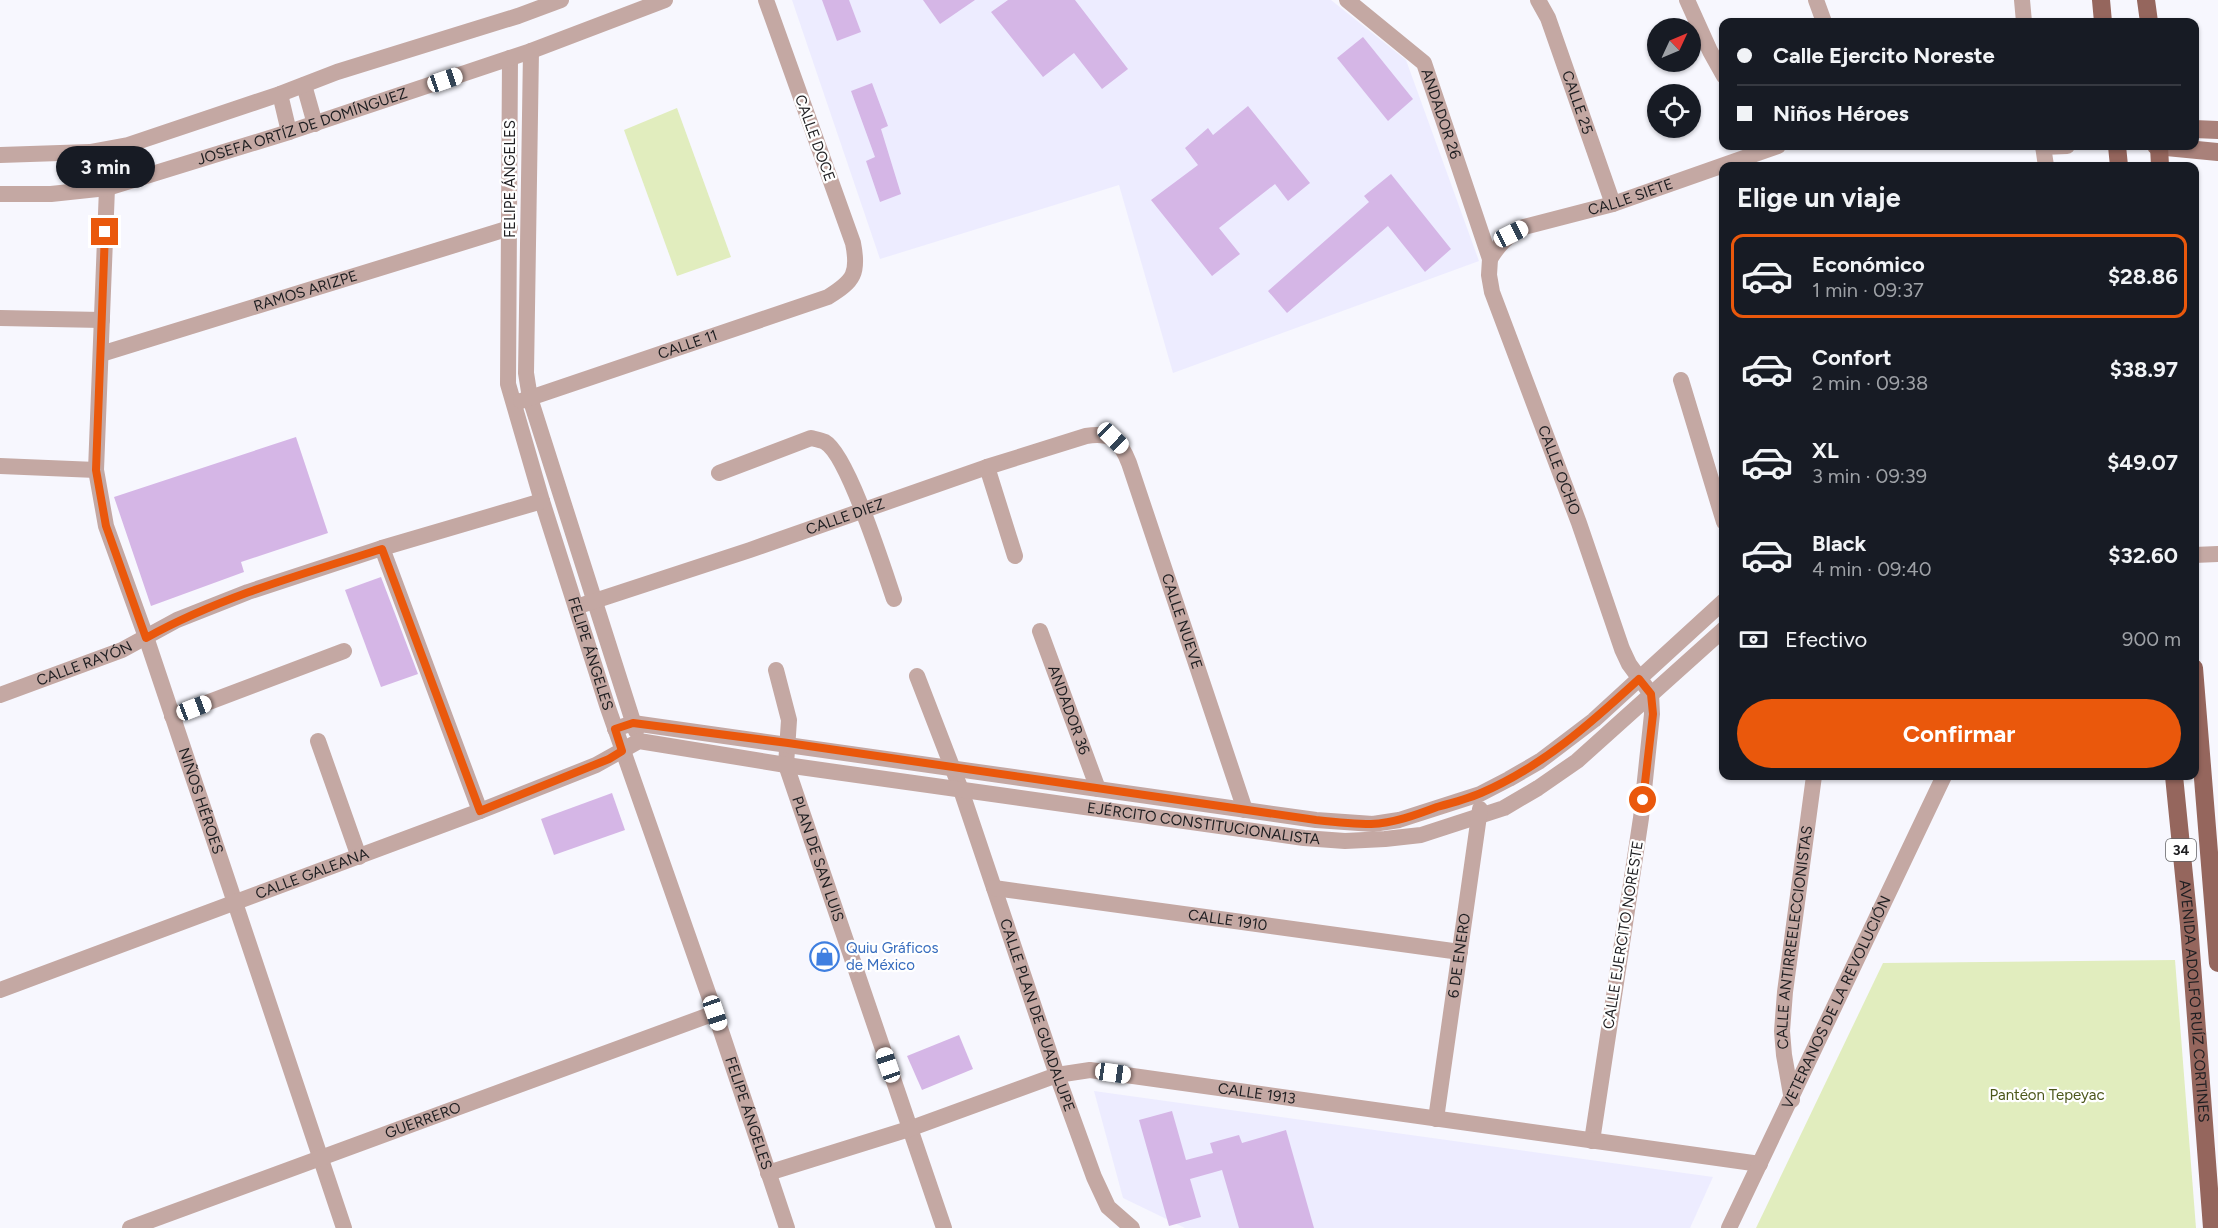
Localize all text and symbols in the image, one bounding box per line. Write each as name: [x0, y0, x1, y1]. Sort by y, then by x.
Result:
north arrow: [1647, 18, 1701, 72]
map controls: [1647, 18, 1701, 138]
text: Calle Ejercito Noreste: [1773, 42, 1995, 69]
car: [425, 66, 465, 94]
street label: ANDADOR 26: [1418, 66, 1465, 162]
street label: CALLE 25: [1558, 68, 1597, 137]
street label: JOSEFA ORTÍZ DE DOMÍNGUEZ: [195, 84, 410, 169]
button: locate: [1647, 84, 1701, 138]
street label: CALLE DOCE: [791, 92, 839, 184]
text: Niños Héroes: [1773, 100, 1909, 127]
street label: FELIPE ÁNGELES: [501, 120, 519, 238]
callout: 3 min: [56, 145, 154, 187]
text: 3 min: [81, 155, 130, 179]
street label: CALLE SIETE: [1586, 175, 1675, 219]
text: Elige un viaje: [1737, 181, 1901, 214]
route end: [91, 218, 118, 245]
car: [1491, 218, 1531, 250]
icon: car: [1740, 249, 1794, 303]
text: Económico: [1812, 251, 1925, 278]
text: $28.86: [2108, 263, 2178, 290]
street label: RAMOS ARIZPE: [251, 267, 360, 315]
text: 1 min · 09:37: [1812, 278, 1924, 302]
street label: CALLE 11: [656, 326, 720, 363]
icon: car: [1740, 342, 1794, 396]
text: Confort: [1812, 344, 1892, 371]
text: $38.97: [2110, 356, 2178, 383]
text: 2 min · 09:38: [1812, 371, 1928, 395]
car: [1094, 419, 1132, 457]
street label: CALLE OCHO: [1534, 423, 1584, 518]
icon: car: [1740, 435, 1794, 489]
text: XL: [1812, 437, 1839, 464]
text: $49.07: [2107, 449, 2178, 476]
text: 3 min · 09:39: [1812, 464, 1927, 488]
street label: CALLE DIEZ: [803, 495, 887, 539]
icon: car: [1740, 528, 1794, 582]
text: Black: [1812, 530, 1866, 557]
text: $32.60: [2108, 542, 2178, 569]
text: 4 min · 09:40: [1812, 557, 1932, 581]
street label: CALLE NUEVE: [1158, 571, 1206, 671]
street label: FELIPE ÁNGELES: [564, 595, 617, 713]
icon: cash: [1737, 623, 1770, 656]
text: Efectivo: [1785, 626, 1867, 653]
text: 900 m: [2122, 627, 2181, 651]
street label: CALLE RAYÓN: [34, 637, 135, 690]
street label: ANDADOR 36: [1044, 663, 1094, 758]
car: [174, 693, 214, 723]
button: Confirmar: [1737, 699, 2181, 768]
street label: NIÑOS HÉROES: [175, 745, 227, 857]
route start: [1629, 786, 1656, 813]
street label: PLAN DE SAN LUIS: [788, 794, 848, 924]
street label: EJÉRCITO CONSTITUCIONALISTA: [1086, 799, 1321, 848]
street label: CALLE ANTIRREELECCIONISTAS: [1773, 824, 1816, 1050]
road number: 34: [2166, 839, 2196, 861]
street label: CALLE EJERCITO NORESTE: [1599, 840, 1647, 1030]
street label: CALLE GALEANA: [253, 844, 371, 903]
street label: AVENIDA ADOLFO RUÍZ CORTINES: [2175, 879, 2213, 1123]
street label: VETERANOS DE LA REVOLUCIÓN: [1778, 893, 1895, 1112]
street label: CALLE 1910: [1187, 906, 1269, 934]
street label: 6 DE ENERO: [1444, 912, 1474, 999]
street label: CALLE PLAN DE GUADALUPE: [996, 916, 1079, 1114]
place label: Quiu Gráficos de México: [846, 939, 939, 974]
shop icon: Quiu Gráficos de México: [809, 941, 841, 973]
car: [701, 993, 729, 1033]
car: [874, 1045, 902, 1085]
street label: FELIPE ÁNGELES: [721, 1054, 776, 1172]
car: [1094, 1062, 1132, 1084]
street label: CALLE 1913: [1217, 1079, 1297, 1108]
park label: Pantéon Tepeyac: [1989, 1086, 2105, 1104]
street label: GUERRERO: [382, 1098, 463, 1143]

